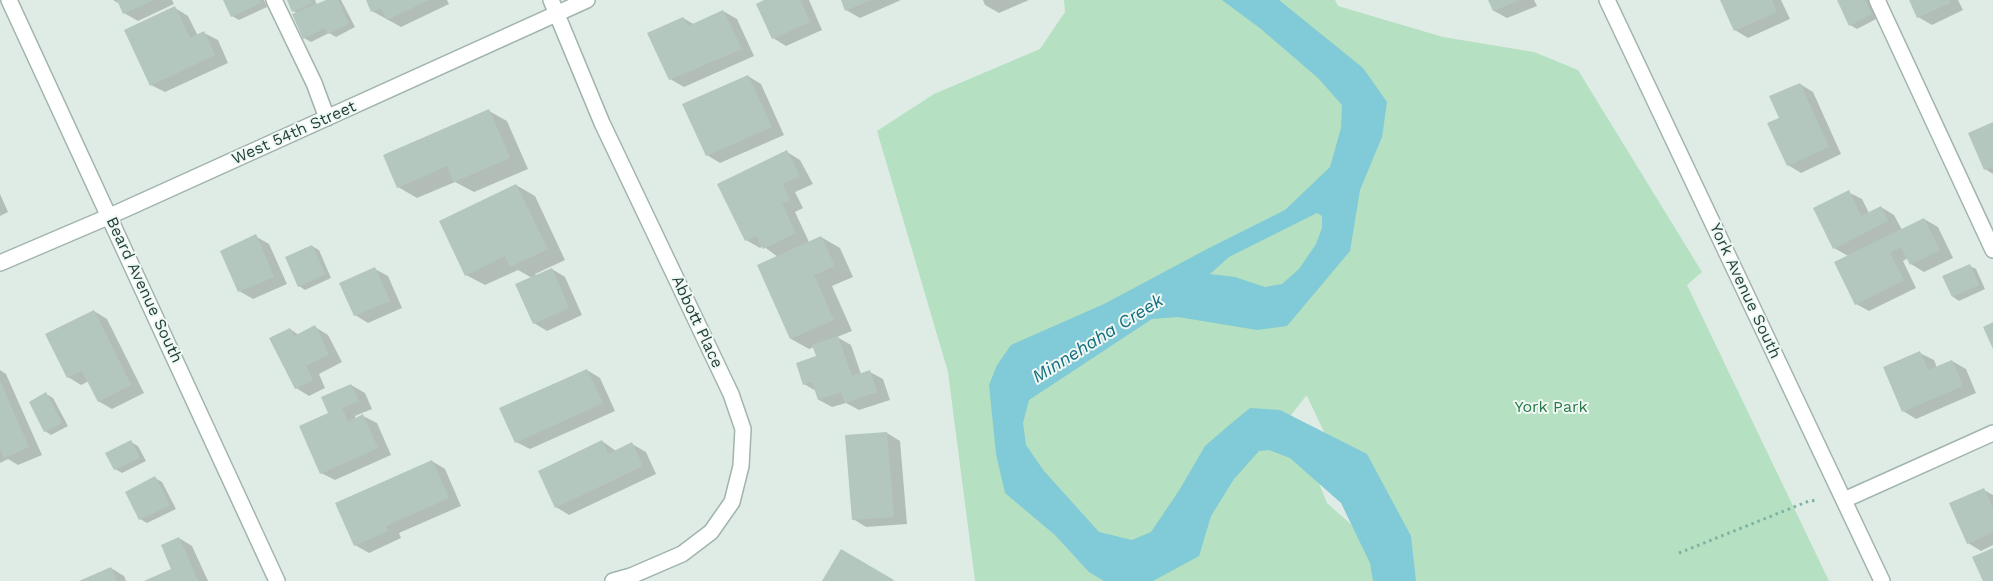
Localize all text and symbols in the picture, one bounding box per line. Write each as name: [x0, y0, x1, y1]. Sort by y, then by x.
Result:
street label: West 54th Street: [229, 97, 359, 169]
street label: Beard Avenue South: [102, 214, 186, 366]
street label: York Avenue South: [1705, 220, 1785, 362]
street label: Abbott Place: [667, 273, 727, 371]
water label: Minnehaha Creek: [1029, 290, 1167, 388]
park label: York Park: [1514, 397, 1588, 417]

